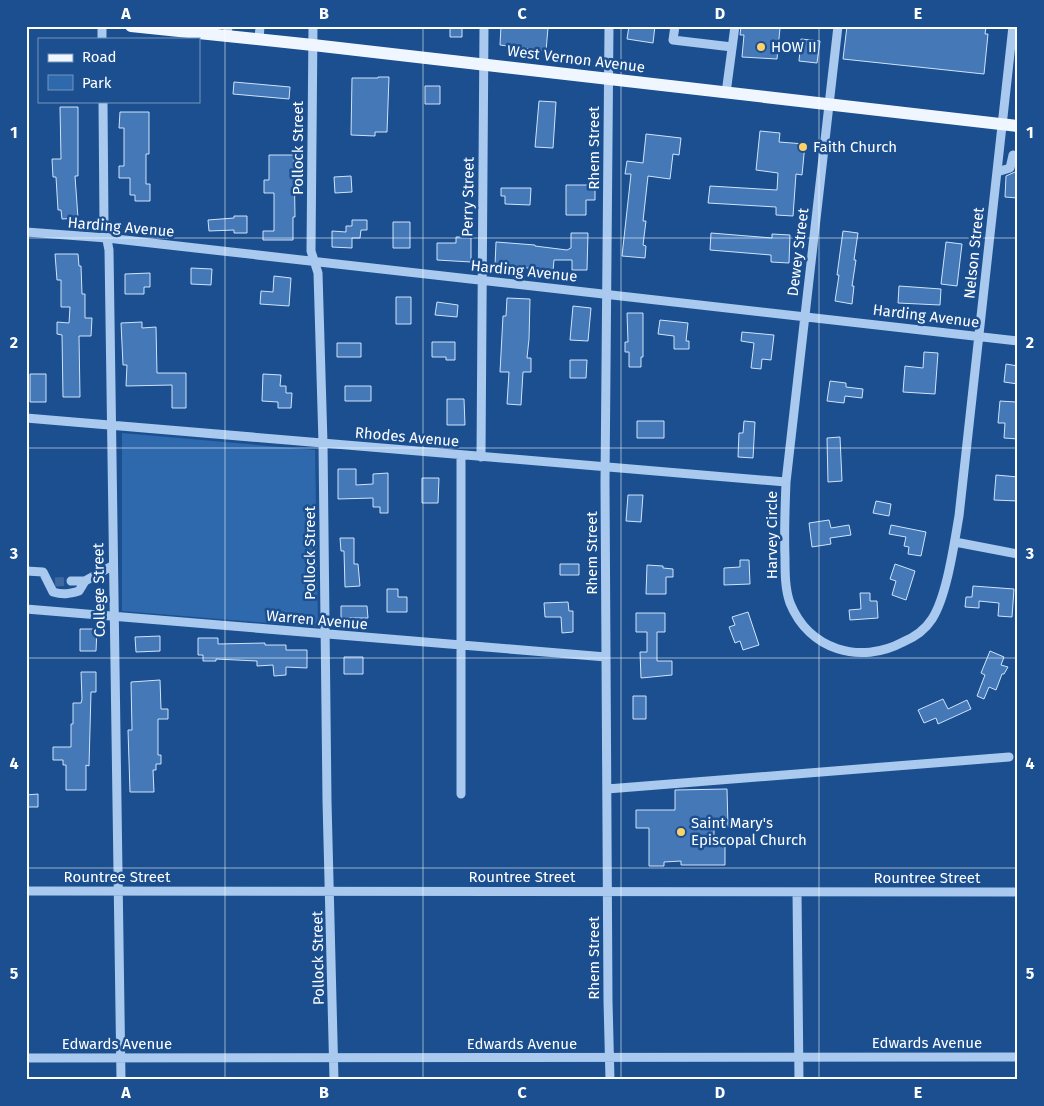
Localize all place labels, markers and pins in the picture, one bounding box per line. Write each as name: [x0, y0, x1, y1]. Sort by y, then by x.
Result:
place label: HOW II: [771, 38, 817, 56]
marker: HOW II: [755, 41, 767, 53]
place label: Faith Church: [813, 138, 897, 156]
marker: Faith Church: [797, 141, 809, 153]
place label: Saint Mary's Episcopal Church: [691, 814, 807, 849]
marker: Saint Mary's Episcopal Church: [675, 826, 687, 838]

